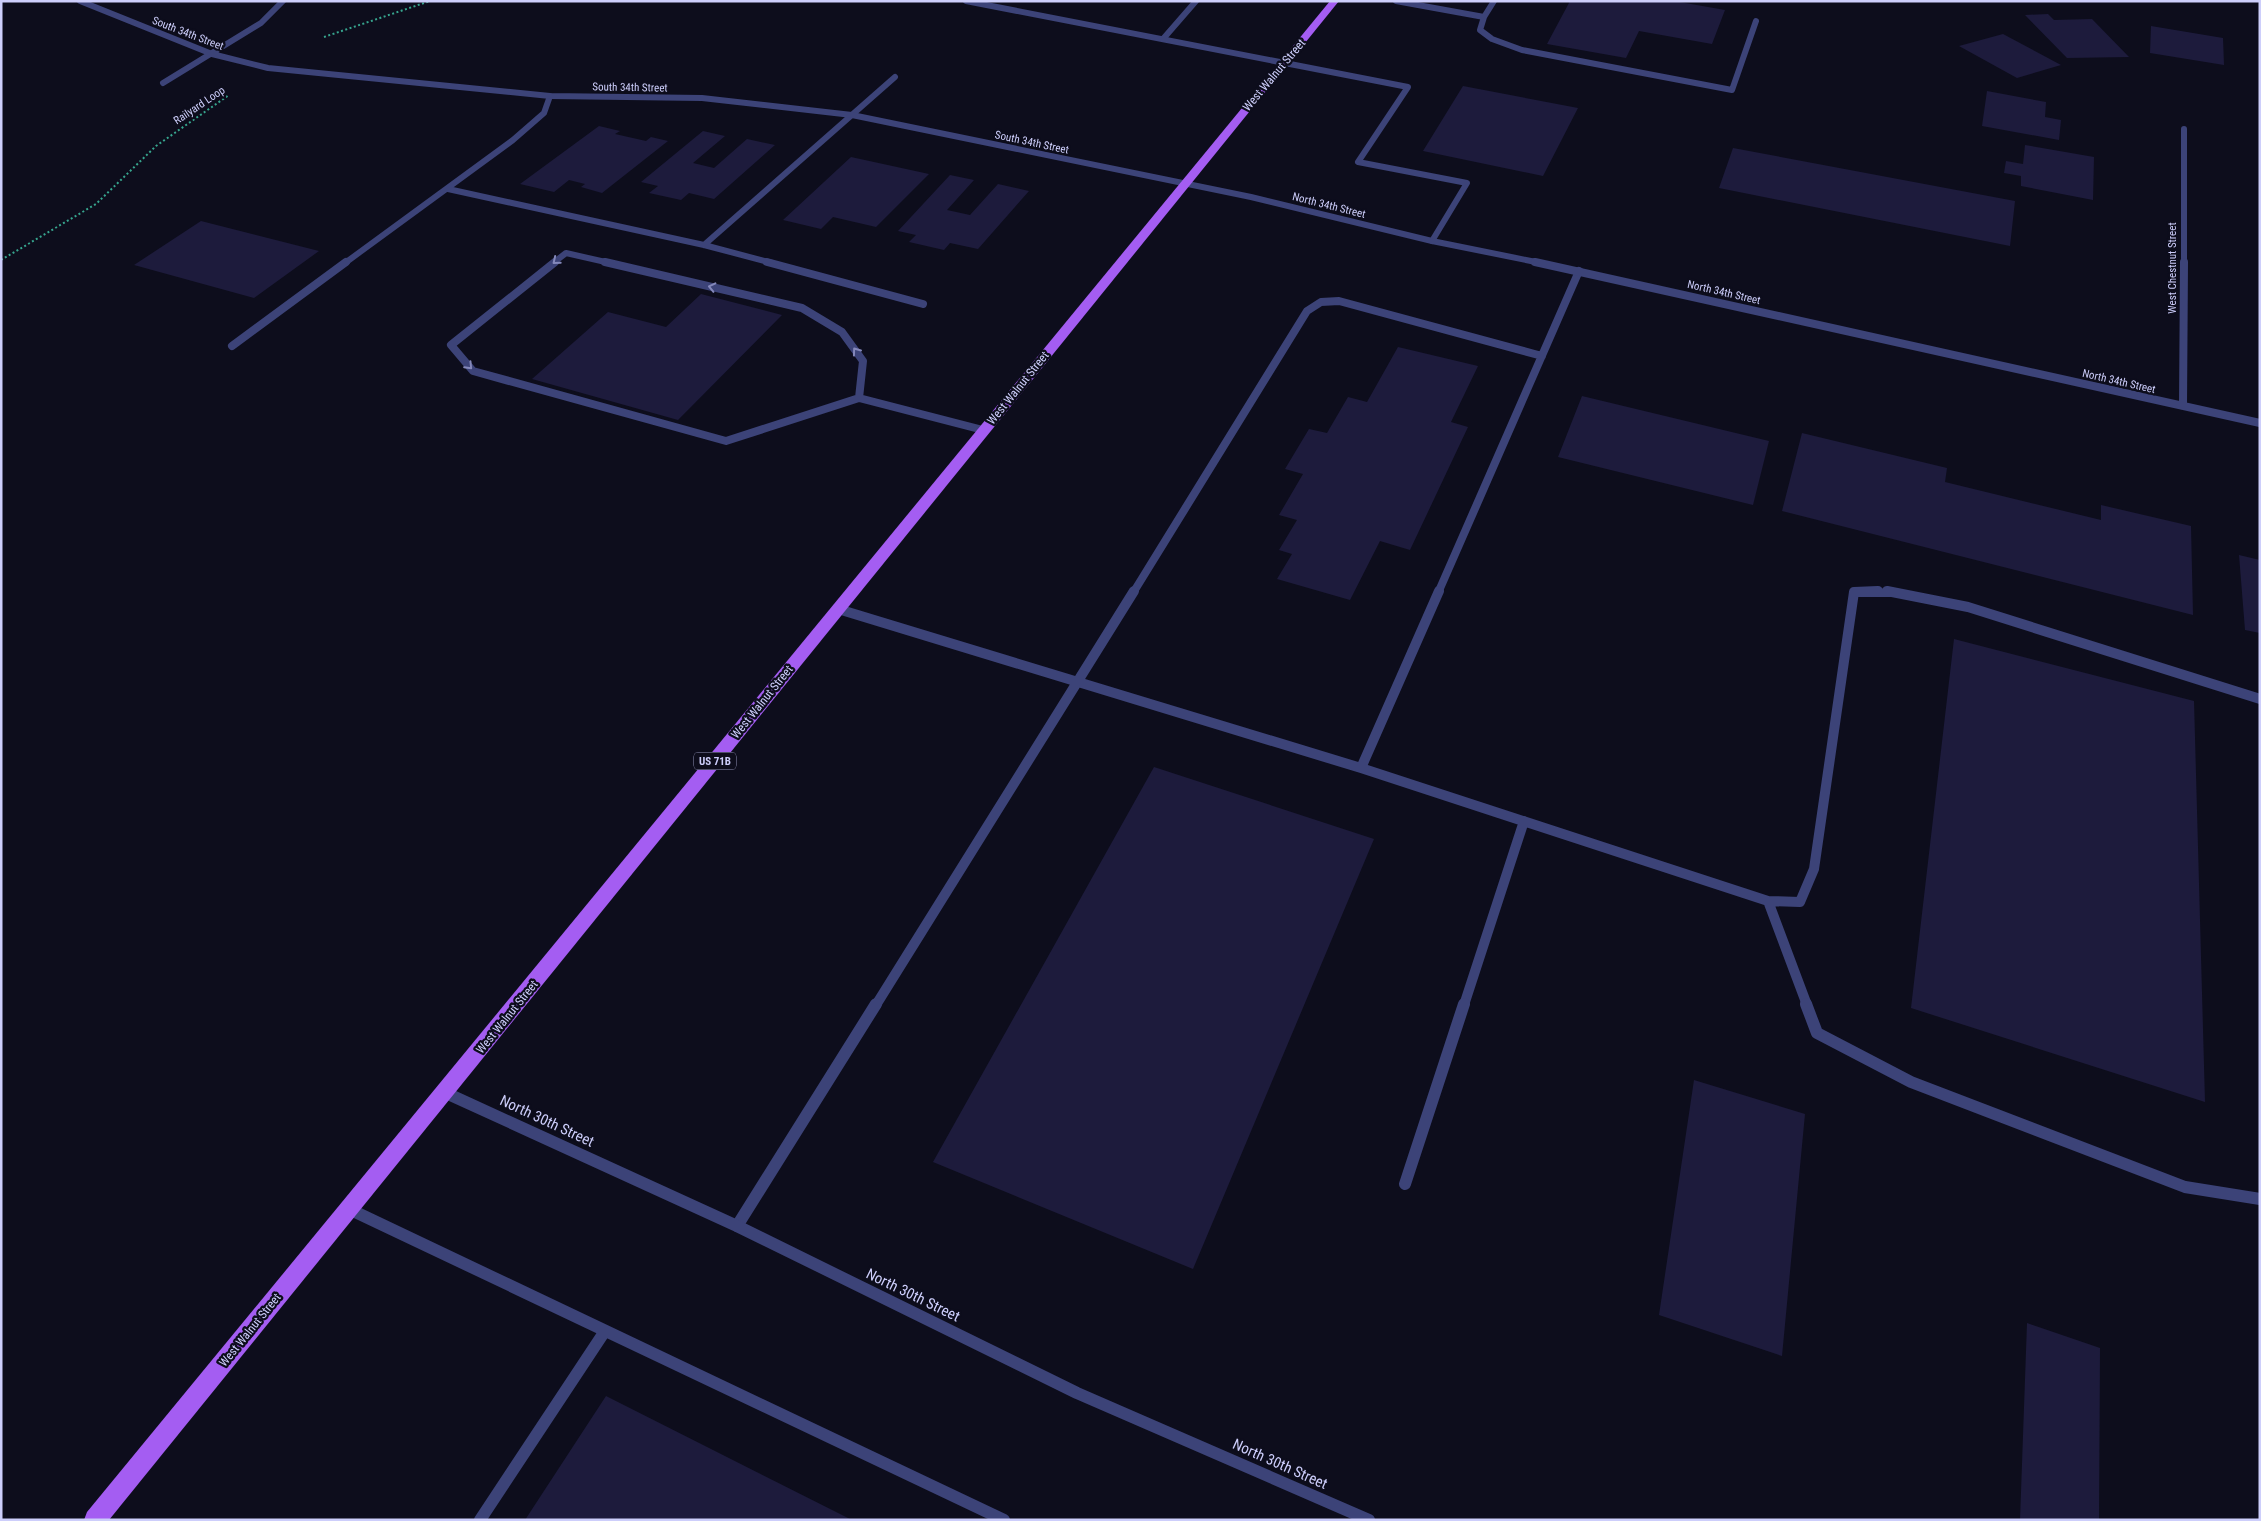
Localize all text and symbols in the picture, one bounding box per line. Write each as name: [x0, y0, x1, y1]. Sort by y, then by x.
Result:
street label: South 34th Street: [150, 14, 225, 53]
street label: West Walnut Street: [1240, 36, 1309, 114]
street label: South 34th Street: [592, 80, 668, 95]
street label: Railyard Loop: [171, 84, 227, 127]
street label: South 34th Street: [994, 128, 1070, 157]
street label: North 34th Street: [1291, 190, 1367, 221]
street label: West Chestnut Street: [2166, 222, 2179, 314]
one-way arrow: [553, 255, 562, 264]
street label: North 34th Street: [1686, 278, 1762, 307]
one-way arrow: [708, 282, 717, 293]
one-way arrow: [853, 347, 862, 357]
street label: West Walnut Street: [984, 348, 1052, 427]
one-way arrow: [463, 360, 472, 369]
street label: North 34th Street: [2081, 367, 2157, 396]
street label: West Walnut Street: [728, 662, 796, 741]
road number: US 71B: [694, 752, 736, 769]
street label: West Walnut Street: [473, 977, 541, 1056]
street label: North 30th Street: [497, 1091, 597, 1151]
street label: North 30th Street: [863, 1265, 963, 1325]
street label: West Walnut Street: [216, 1290, 284, 1369]
street label: North 30th Street: [1230, 1435, 1330, 1493]

